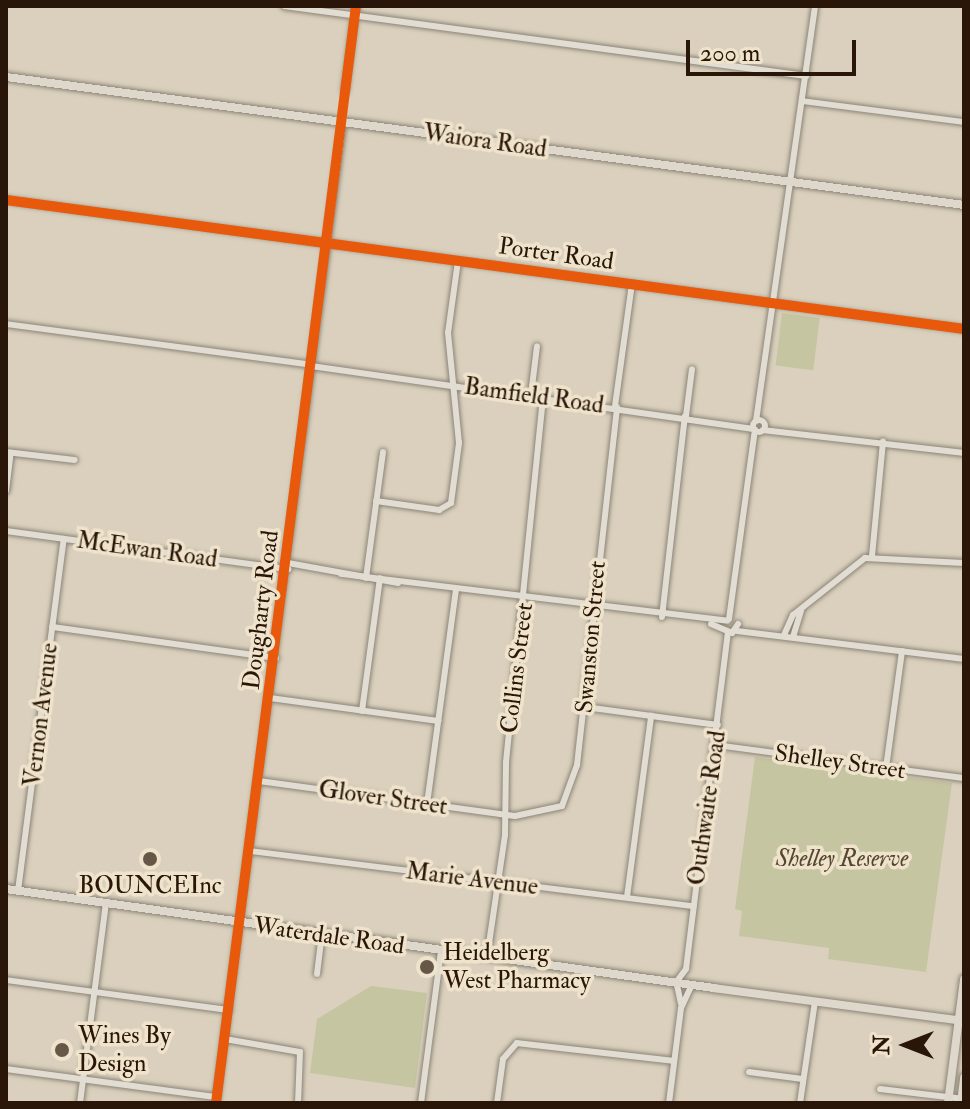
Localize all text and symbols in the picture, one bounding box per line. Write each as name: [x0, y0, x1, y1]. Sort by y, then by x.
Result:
scale bar: [690, 24, 860, 74]
text: 200 m: [700, 38, 760, 69]
street label: Waiora Road: [422, 118, 548, 164]
street label: Porter Road: [497, 232, 615, 276]
street label: Bamfield Road: [462, 372, 606, 420]
street label: McEwan Road: [75, 526, 219, 574]
street label: Dougharty Road: [237, 529, 285, 691]
street label: Swanston Street: [570, 560, 612, 714]
street label: Collins Street: [495, 601, 539, 735]
street label: Vernon Avenue: [18, 641, 64, 789]
street label: Outhwaite Road: [682, 729, 732, 887]
street label: Shelley Street: [773, 739, 907, 785]
street label: Glover Street: [317, 775, 449, 821]
park label: Shelley Reserve: [776, 845, 908, 873]
marker: BOUNCEInc: [141, 850, 159, 868]
street label: Marie Avenue: [404, 857, 540, 901]
place label: BOUNCEInc: [79, 872, 221, 900]
street label: Waterdale Road: [252, 911, 406, 961]
place label: Heidelberg West Pharmacy: [443, 939, 591, 995]
marker: Heidelberg West Pharmacy: [418, 958, 436, 976]
north arrow: [866, 1005, 946, 1085]
place label: Wines By Design: [78, 1022, 171, 1078]
text: N: [868, 1035, 896, 1055]
marker: Wines By Design: [53, 1041, 71, 1059]

